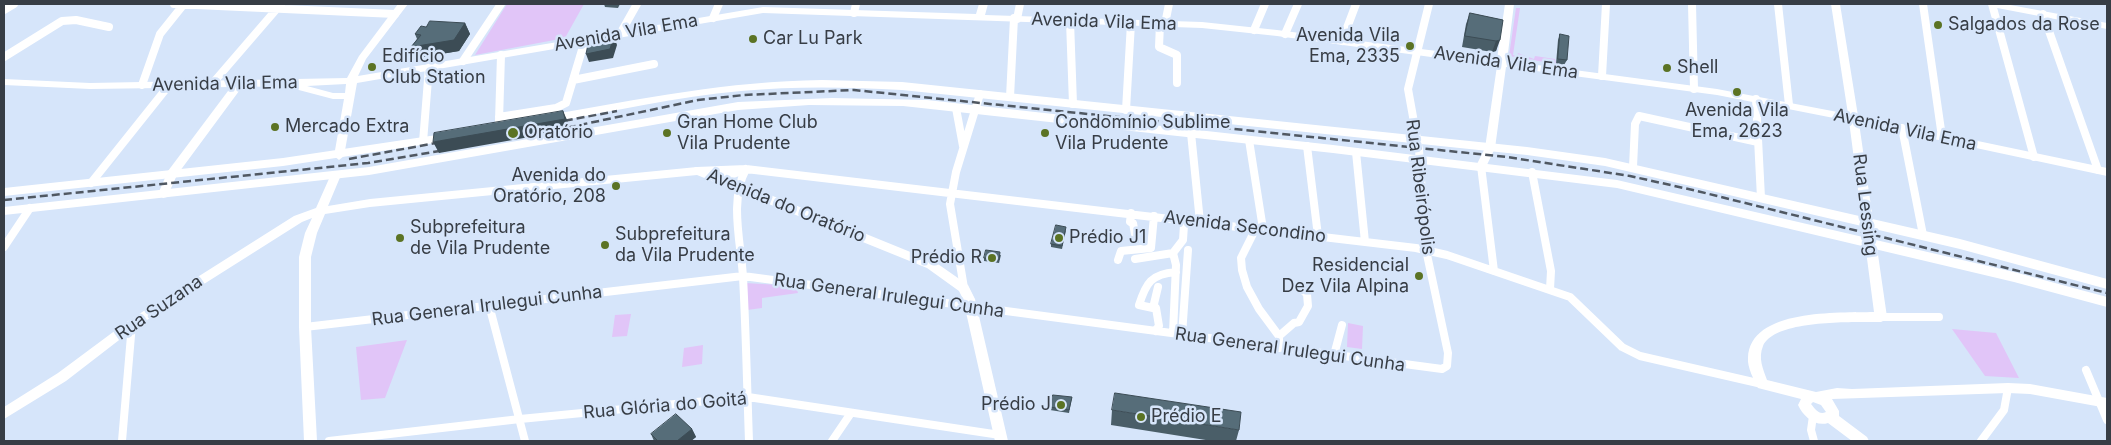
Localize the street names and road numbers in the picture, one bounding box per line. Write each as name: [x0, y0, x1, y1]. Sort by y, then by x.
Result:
street label: Avenida Vila Ema: [1031, 9, 1177, 35]
street label: Avenida Vila Ema: [552, 10, 700, 56]
street label: Avenida Vila Ema: [1432, 42, 1580, 84]
street label: Avenida Vila Ema: [152, 72, 298, 96]
street label: Avenida Vila Ema: [1832, 104, 1978, 156]
street label: Rua Ribeirópolis: [1401, 118, 1439, 256]
street label: Rua Lessing: [1848, 153, 1882, 257]
street label: Avenida do Oratório: [704, 164, 868, 248]
street label: Avenida Secondino: [1163, 206, 1327, 248]
street label: Rua General Irulegui Cunha: [773, 269, 1005, 323]
street label: Rua Suzana: [111, 271, 207, 345]
street label: Rua General Irulegui Cunha: [370, 281, 604, 331]
street label: Rua General Irulegui Cunha: [1174, 323, 1406, 377]
street label: Rua Glória do Goitá: [582, 388, 748, 424]

